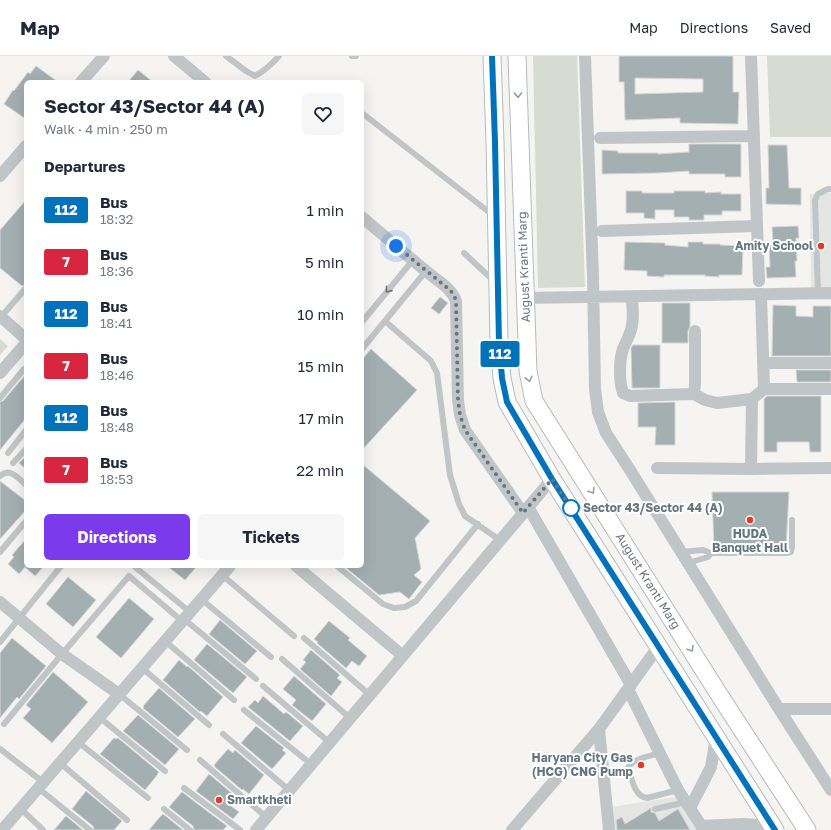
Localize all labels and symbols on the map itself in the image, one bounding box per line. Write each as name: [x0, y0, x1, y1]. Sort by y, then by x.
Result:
one-way arrow: [514, 92, 523, 98]
street label: August Kranti Marg: [514, 211, 533, 323]
your location: [386, 236, 406, 256]
place label: Amity School: [735, 238, 813, 253]
marker: Amity School: [816, 241, 826, 251]
one-way arrow: [386, 285, 393, 292]
line badge: 112: [477, 341, 523, 367]
one-way arrow: [525, 375, 533, 382]
one-way arrow: [587, 487, 595, 494]
marker: Sector 43/Sector 44 (A): [562, 499, 580, 517]
place label: Sector 43/Sector 44 (A): [583, 500, 723, 515]
marker: HUDA Banquet Hall: [745, 515, 755, 525]
place label: HUDA Banquet Hall: [712, 526, 788, 555]
street label: August Kranti Marg: [613, 530, 684, 632]
one-way arrow: [686, 645, 694, 652]
place label: Haryana City Gas (HCG) CNG Pump: [532, 750, 634, 779]
marker: Haryana City Gas (HCG) CNG Pump: [636, 760, 646, 770]
place label: Smartkheti: [227, 792, 292, 807]
marker: Smartkheti: [214, 795, 224, 805]

